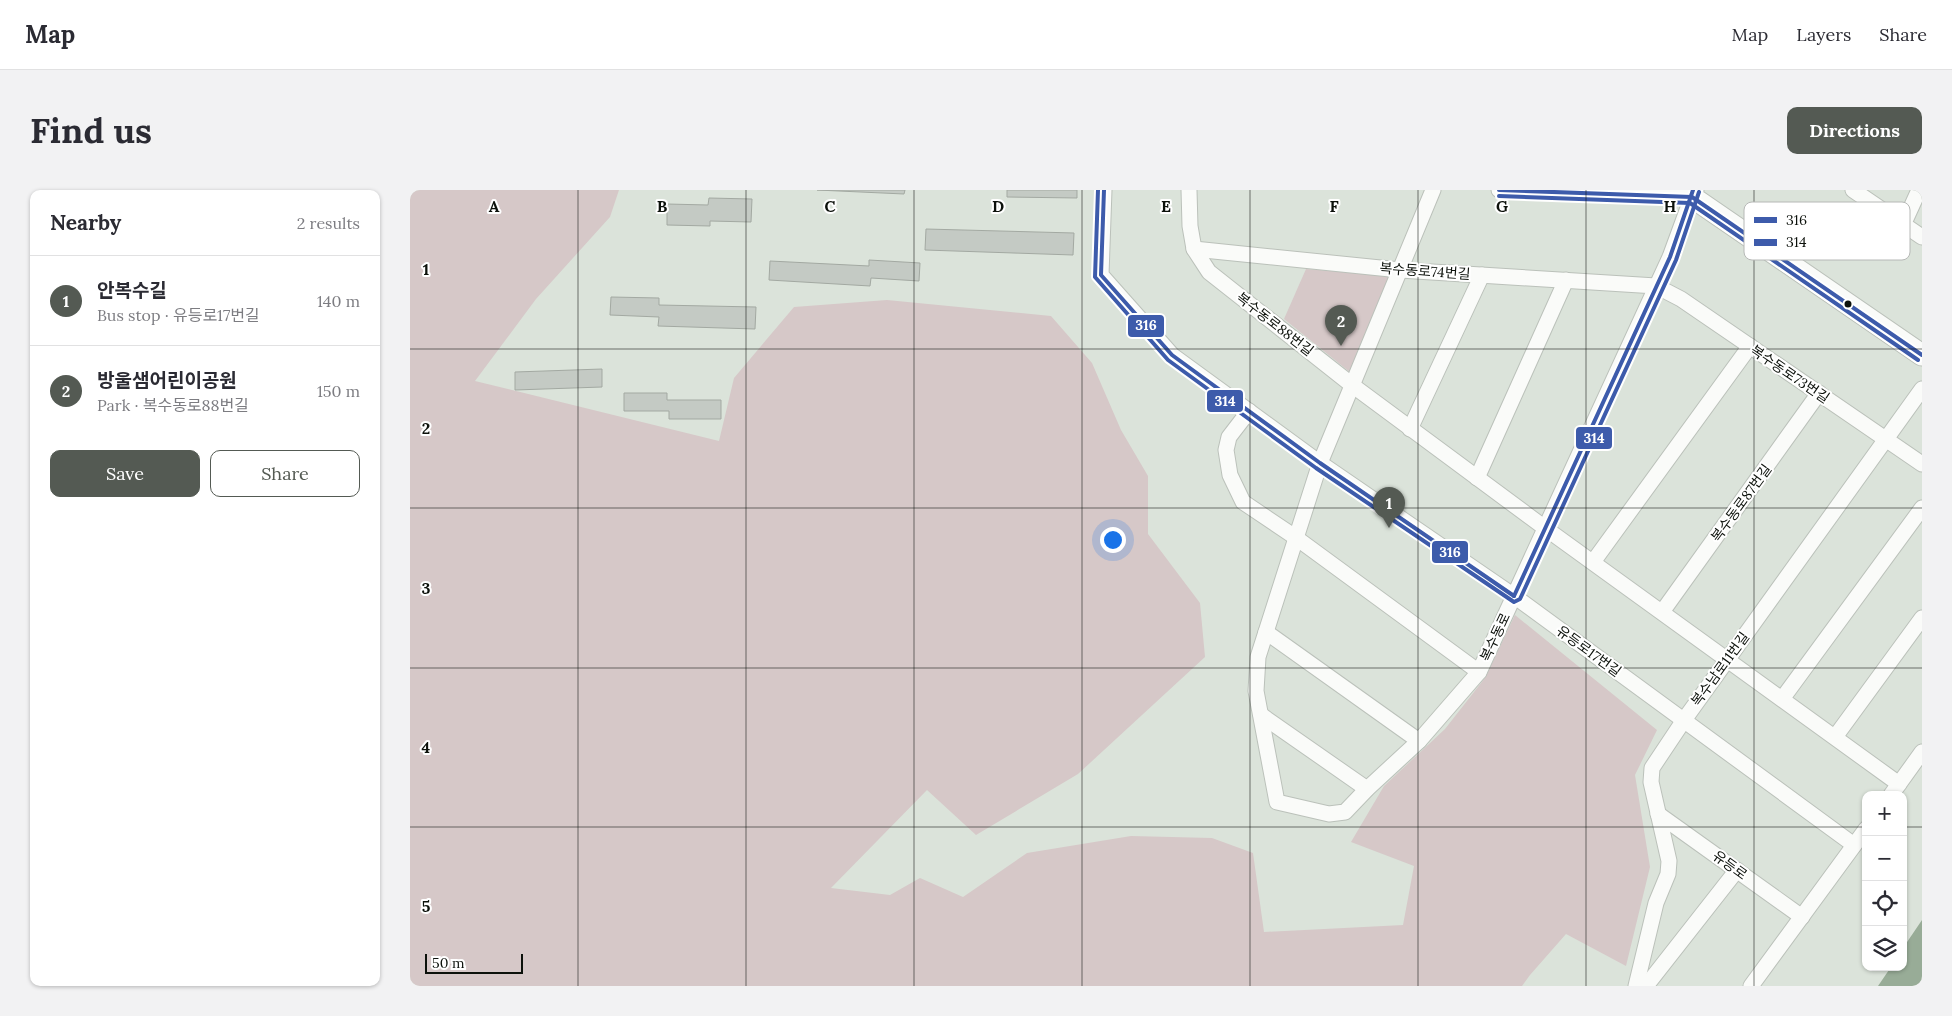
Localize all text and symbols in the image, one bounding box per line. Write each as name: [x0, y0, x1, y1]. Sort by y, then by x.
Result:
text: Map: [25, 19, 75, 50]
text: Map: [1732, 23, 1768, 46]
text: Layers: [1796, 23, 1851, 46]
text: Share: [1879, 23, 1927, 46]
button: Directions: [1787, 107, 1922, 154]
text: Find us: [30, 108, 152, 153]
text: A: [489, 196, 500, 216]
text: B: [657, 196, 668, 216]
text: C: [824, 196, 836, 216]
text: D: [992, 196, 1004, 216]
text: E: [1161, 196, 1171, 216]
text: F: [1329, 196, 1339, 216]
text: G: [1496, 196, 1508, 216]
text: H: [1664, 196, 1677, 216]
legend: [1744, 202, 1910, 260]
text: Nearby: [50, 209, 121, 236]
text: 316: [1786, 211, 1807, 229]
text: 2 results: [297, 213, 360, 233]
text: 314: [1786, 233, 1807, 251]
text: 1: [423, 259, 429, 279]
street label: 복수동로74번길: [1379, 259, 1471, 283]
text: 안복수길: [97, 278, 167, 302]
street label: 복수동로88번길: [1233, 288, 1317, 360]
text: 1: [63, 291, 69, 311]
text: 140 m: [317, 291, 360, 311]
unlabelled marker: [1843, 299, 1853, 309]
text: Bus stop · 유등로17번길: [97, 305, 260, 325]
pin: 2: [1325, 305, 1357, 346]
line badge: 316: [1127, 314, 1165, 338]
text: 316: [1135, 316, 1157, 334]
street label: 복수동로73번길: [1747, 341, 1833, 407]
text: 방울샘어린이공원: [97, 368, 237, 392]
text: 2: [62, 381, 70, 401]
text: 150 m: [317, 381, 360, 401]
line badge: 314: [1206, 389, 1244, 413]
text: 314: [1214, 392, 1236, 410]
text: Park · 복수동로88번길: [97, 395, 249, 415]
text: 2: [422, 418, 430, 438]
line badge: 314: [1575, 426, 1613, 450]
text: 314: [1583, 429, 1605, 447]
button: Save: [50, 450, 200, 497]
button: Share: [210, 450, 360, 497]
street label: 복수동로87번길: [1707, 461, 1775, 545]
pin: 1: [1373, 487, 1405, 528]
your location: [1100, 527, 1126, 553]
line badge: 316: [1431, 540, 1469, 564]
text: 316: [1439, 543, 1461, 561]
text: 3: [422, 578, 431, 598]
street label: 복수동로: [1476, 610, 1514, 664]
street label: 유등로17번길: [1553, 621, 1625, 681]
street label: 복수남로11번길: [1687, 628, 1753, 710]
text: 4: [422, 737, 431, 757]
map controls: [1862, 791, 1907, 971]
button: +: [1862, 791, 1907, 836]
button: −: [1862, 836, 1907, 881]
street label: 유등로: [1709, 846, 1751, 884]
button: locate: [1862, 881, 1907, 926]
text: 5: [422, 896, 431, 916]
button: layers: [1862, 926, 1907, 971]
scale bar: [425, 951, 522, 974]
text: 50 m: [432, 954, 465, 972]

